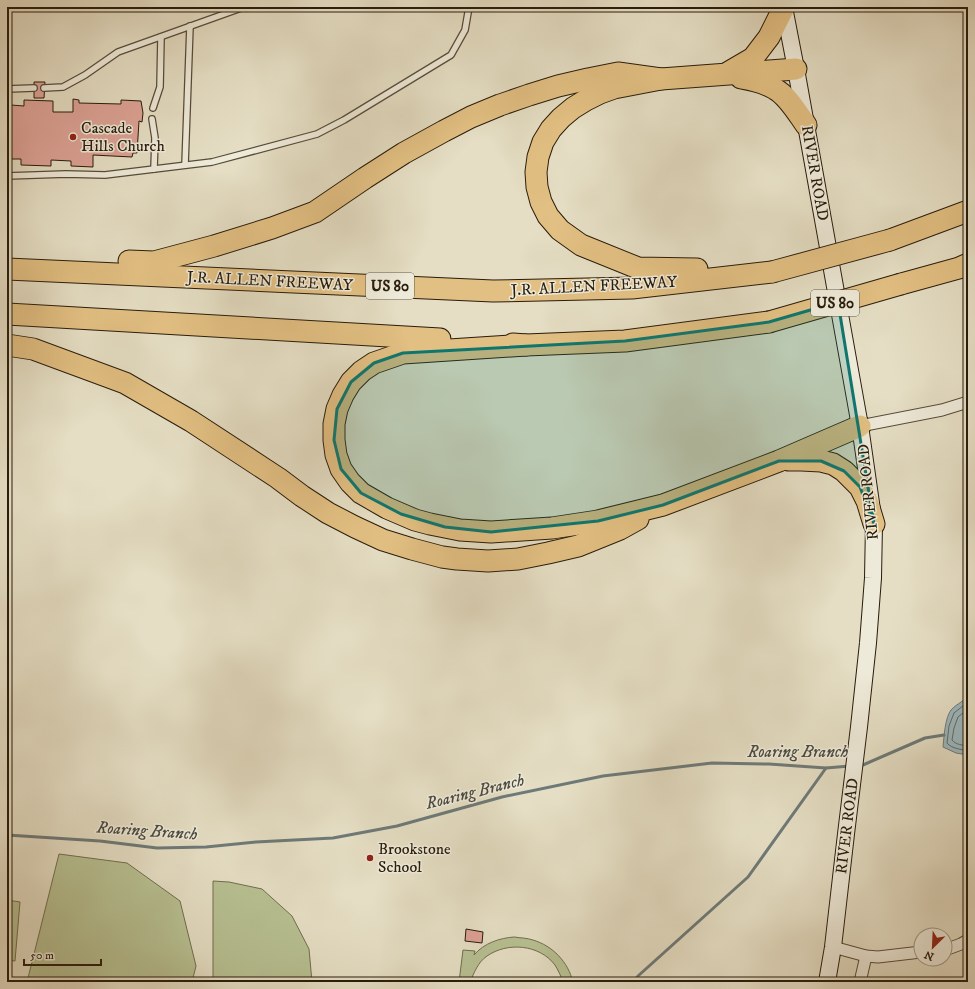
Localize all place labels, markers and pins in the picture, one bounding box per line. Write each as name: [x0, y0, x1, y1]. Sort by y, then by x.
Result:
place label: Cascade Hills Church: [81, 118, 165, 156]
marker: Cascade Hills Church: [68, 132, 78, 142]
place label: Brookstone School: [378, 839, 451, 877]
marker: Brookstone School: [365, 853, 375, 863]

